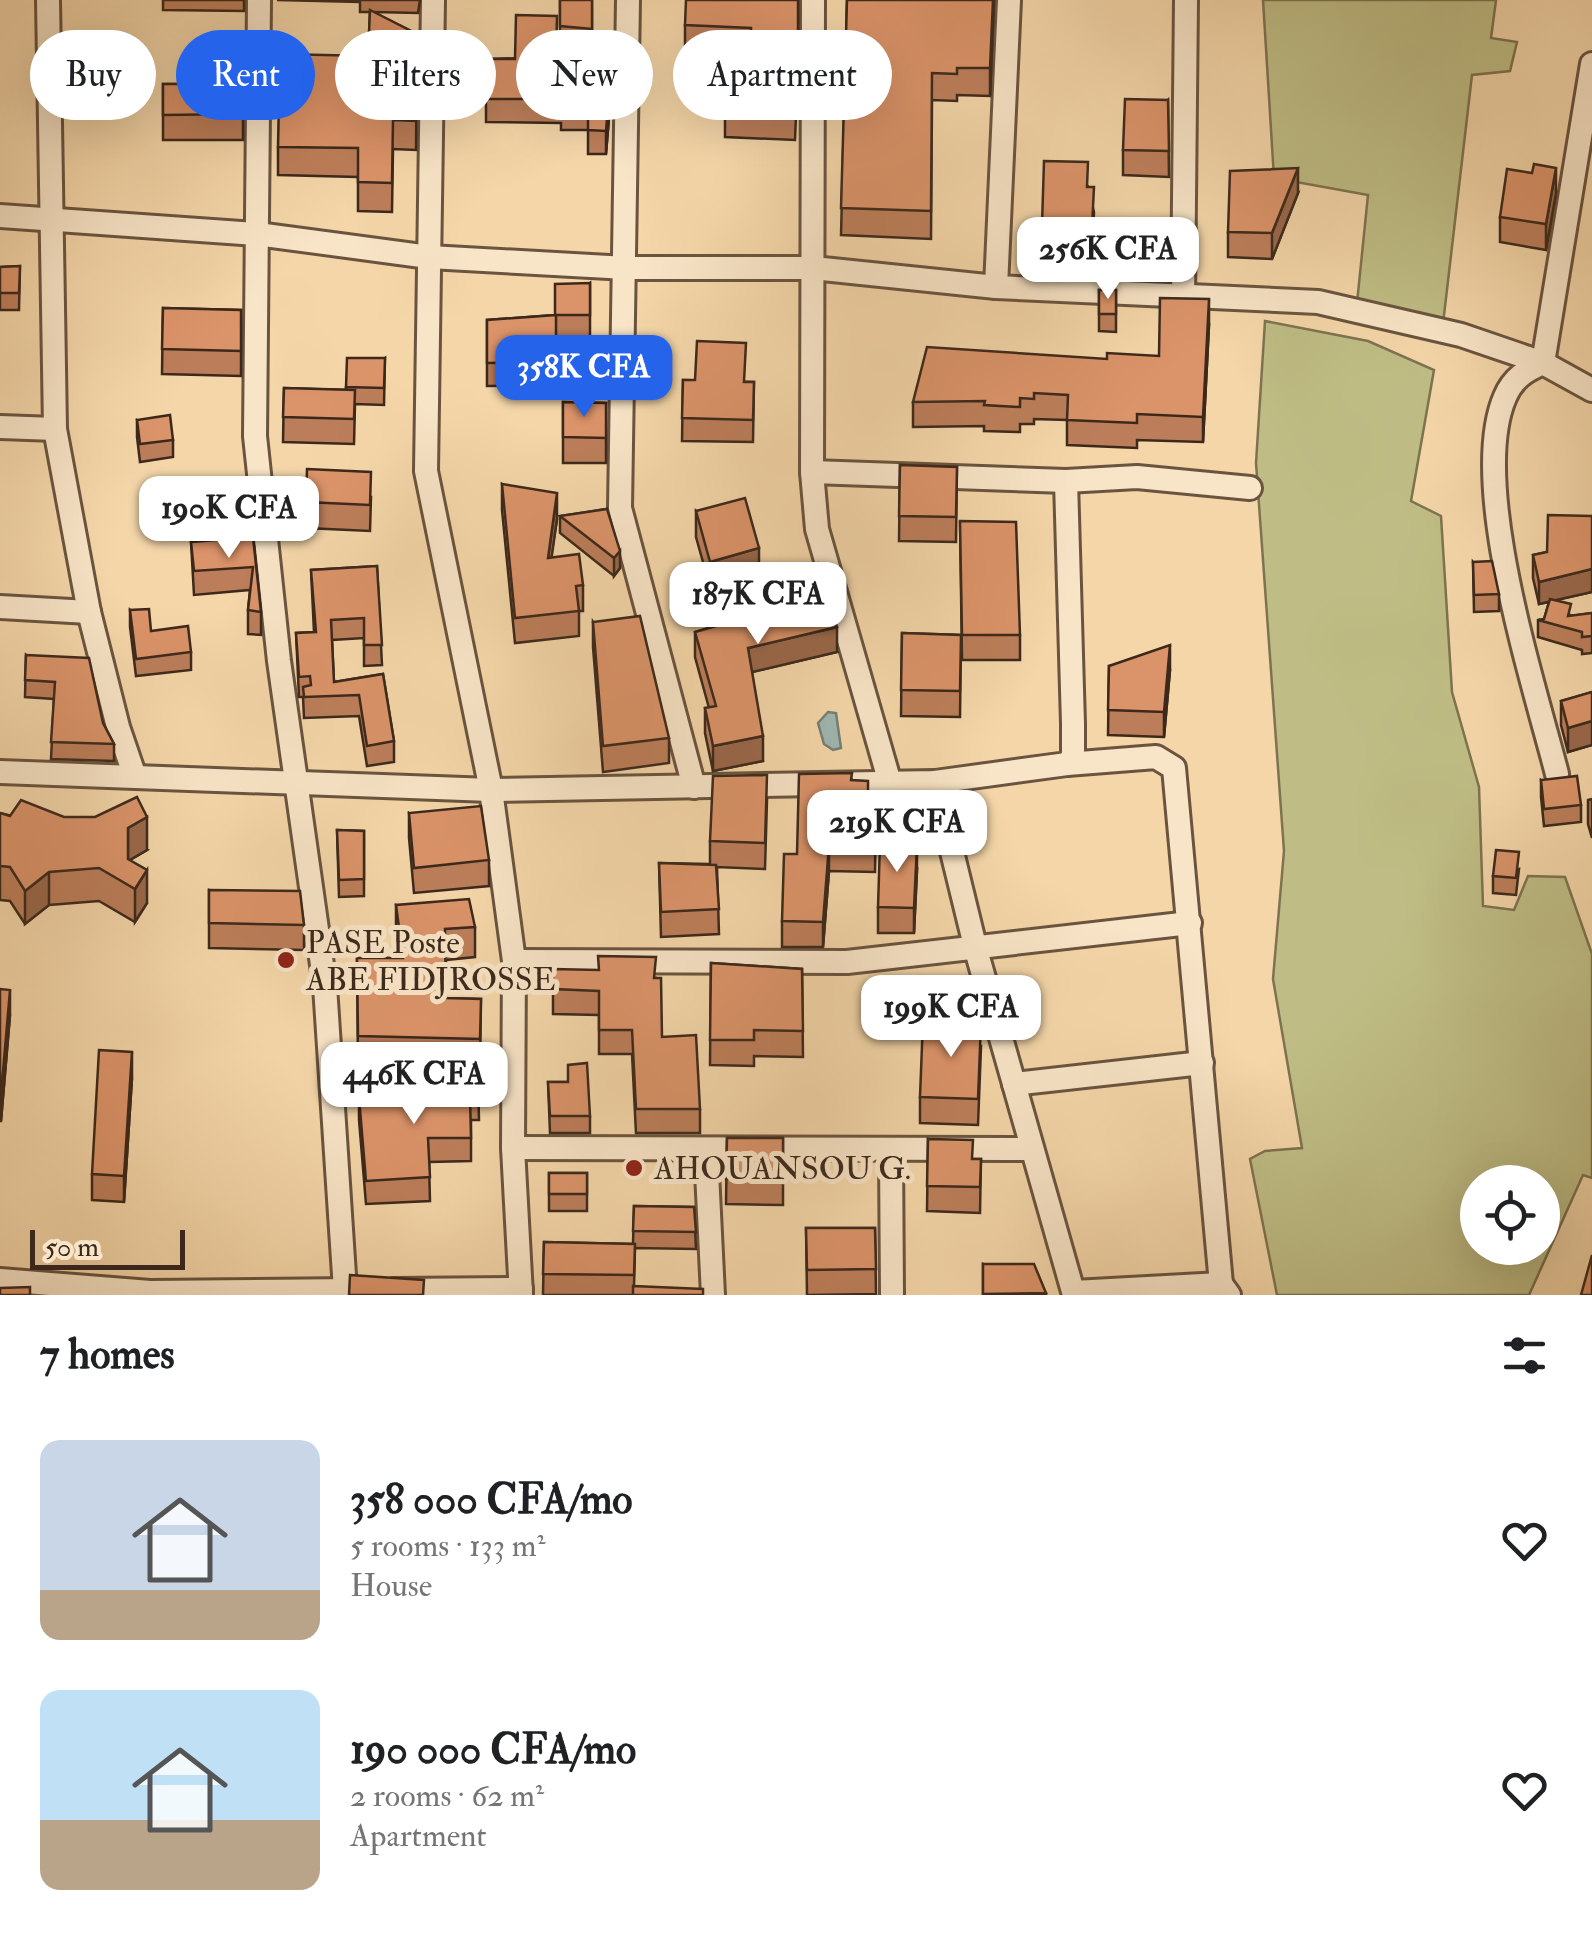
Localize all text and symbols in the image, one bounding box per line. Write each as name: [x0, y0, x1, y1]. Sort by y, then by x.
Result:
chip: Buy: [30, 30, 156, 120]
chip: Rent: [176, 30, 315, 120]
chip: Filters: [335, 30, 496, 120]
chip: New: [516, 30, 653, 120]
chip: Apartment: [673, 30, 892, 120]
pin: 256K CFA: [1005, 217, 1211, 302]
text: 256K CFA: [1039, 229, 1177, 269]
pin: 358K CFA: [481, 335, 687, 420]
text: 358K CFA: [517, 347, 651, 387]
pin: 190K CFA: [126, 476, 332, 561]
text: 190K CFA: [161, 488, 297, 528]
pin: 187K CFA: [655, 562, 861, 647]
text: 187K CFA: [691, 574, 825, 614]
pin: 219K CFA: [794, 790, 1000, 875]
text: 219K CFA: [829, 802, 965, 842]
place label: PASE Poste ABE FIDJROSSE: [305, 923, 556, 1000]
marker: PASE Poste ABE FIDJROSSE: [275, 949, 297, 971]
pin: 199K CFA: [848, 975, 1054, 1060]
text: 199K CFA: [883, 987, 1019, 1027]
pin: 446K CFA: [311, 1042, 517, 1127]
text: 446K CFA: [343, 1054, 485, 1094]
place label: AHOUANSOU G.: [653, 1149, 911, 1189]
marker: AHOUANSOU G.: [623, 1157, 645, 1179]
map controls: [1460, 1165, 1560, 1265]
button: locate: [1460, 1165, 1560, 1265]
scale bar: [30, 1225, 185, 1270]
text: 50 m: [45, 1230, 99, 1265]
icon: filters: [1497, 1328, 1552, 1383]
text: 7 homes: [40, 1329, 175, 1381]
text: 358 000 CFA/mo: [350, 1474, 633, 1526]
icon: home: [120, 1480, 240, 1600]
icon: heart: [1497, 1513, 1552, 1568]
text: 5 rooms · 133 m²: [350, 1526, 546, 1566]
text: House: [350, 1566, 432, 1606]
text: 190 000 CFA/mo: [350, 1724, 636, 1776]
icon: home: [120, 1730, 240, 1850]
icon: heart: [1497, 1763, 1552, 1818]
text: 2 rooms · 62 m²: [350, 1776, 544, 1816]
text: Apartment: [350, 1816, 487, 1856]

